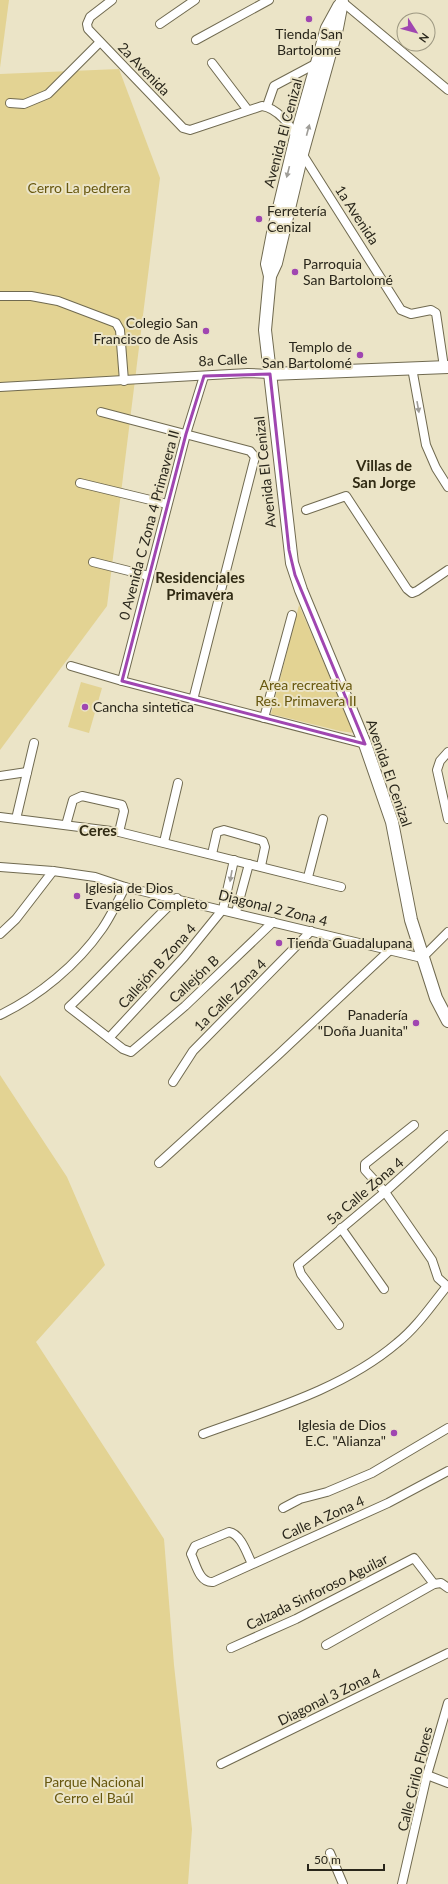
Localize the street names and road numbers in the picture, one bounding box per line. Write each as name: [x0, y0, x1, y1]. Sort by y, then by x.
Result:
street label: 2a Avenida: [115, 38, 174, 99]
street label: Avenida El Cenizal: [260, 76, 305, 189]
street label: 1a Avenida: [332, 182, 383, 248]
street label: 8a Calle: [198, 350, 248, 369]
street label: Avenida El Cenizal: [250, 415, 279, 529]
street label: 0 Avenida C Zona 4 Primavera II: [115, 428, 182, 622]
street label: Avenida El Cenizal: [363, 717, 416, 829]
street label: Diagonal 2 Zona 4: [217, 886, 329, 929]
street label: Callejón B Zona 4: [115, 920, 199, 1012]
street label: Callejón B: [166, 952, 222, 1006]
street label: 1a Calle Zona 4: [190, 955, 269, 1034]
street label: 5a Calle Zona 4: [323, 1154, 407, 1228]
street label: Calle A Zona 4: [279, 1492, 367, 1543]
street label: Calzada Sinforoso Aguilar: [243, 1550, 390, 1633]
street label: Diagonal 3 Zona 4: [275, 1664, 383, 1729]
street label: Calle Cirilo Flores: [393, 1725, 436, 1833]

